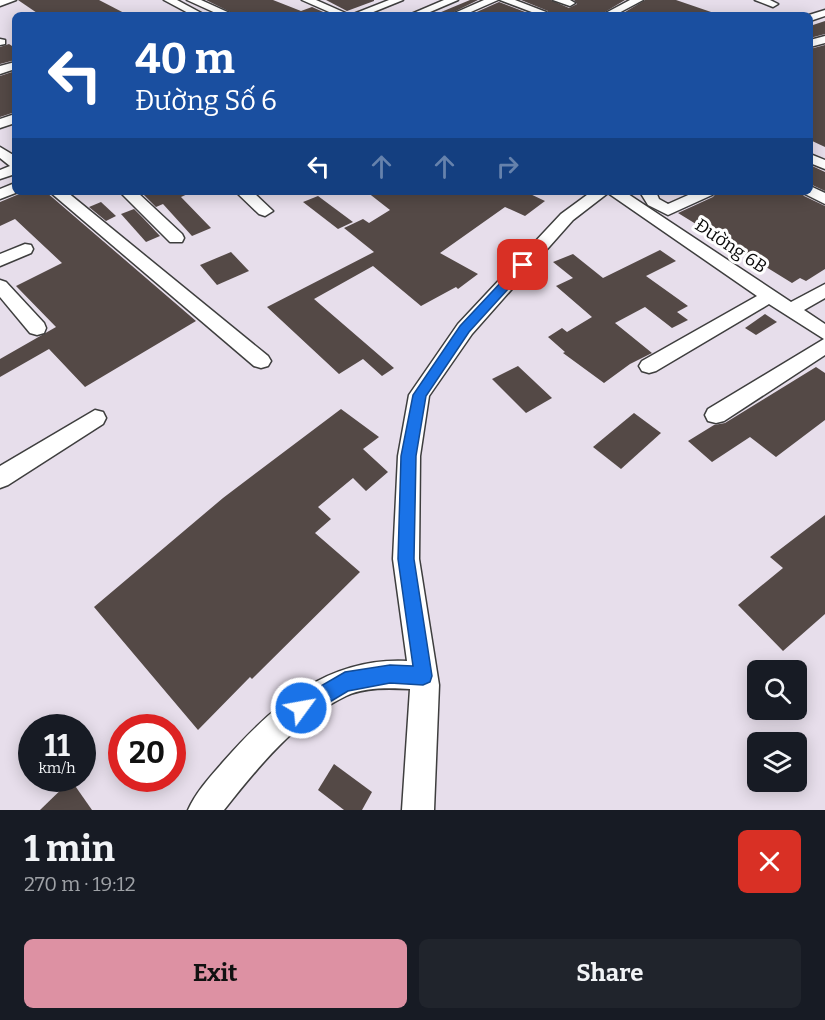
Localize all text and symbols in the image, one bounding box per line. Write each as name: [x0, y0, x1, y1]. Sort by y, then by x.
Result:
text: 40 m: [135, 34, 235, 84]
icon: left: [36, 36, 114, 114]
text: Đường Số 6: [135, 85, 277, 117]
icon: left: [302, 150, 335, 183]
icon: ahead: [365, 150, 398, 183]
icon: ahead: [428, 150, 461, 183]
icon: right: [491, 150, 524, 183]
street label: Đường 6B: [691, 214, 771, 278]
pin: [497, 239, 548, 290]
icon: arrive: [506, 248, 539, 281]
map controls: [747, 660, 807, 792]
button: search: [747, 660, 807, 720]
position arrow: [269, 676, 333, 740]
speed limit sign: 20: [108, 714, 186, 792]
text: 11: [44, 728, 70, 764]
button: layers: [747, 732, 807, 792]
text: km/h: [38, 759, 76, 777]
text: 1 min: [24, 827, 115, 871]
button: close: [738, 830, 801, 893]
text: 270 m · 19:12: [24, 872, 136, 896]
button: Exit: [24, 939, 407, 1008]
button: Share: [419, 939, 801, 1008]

